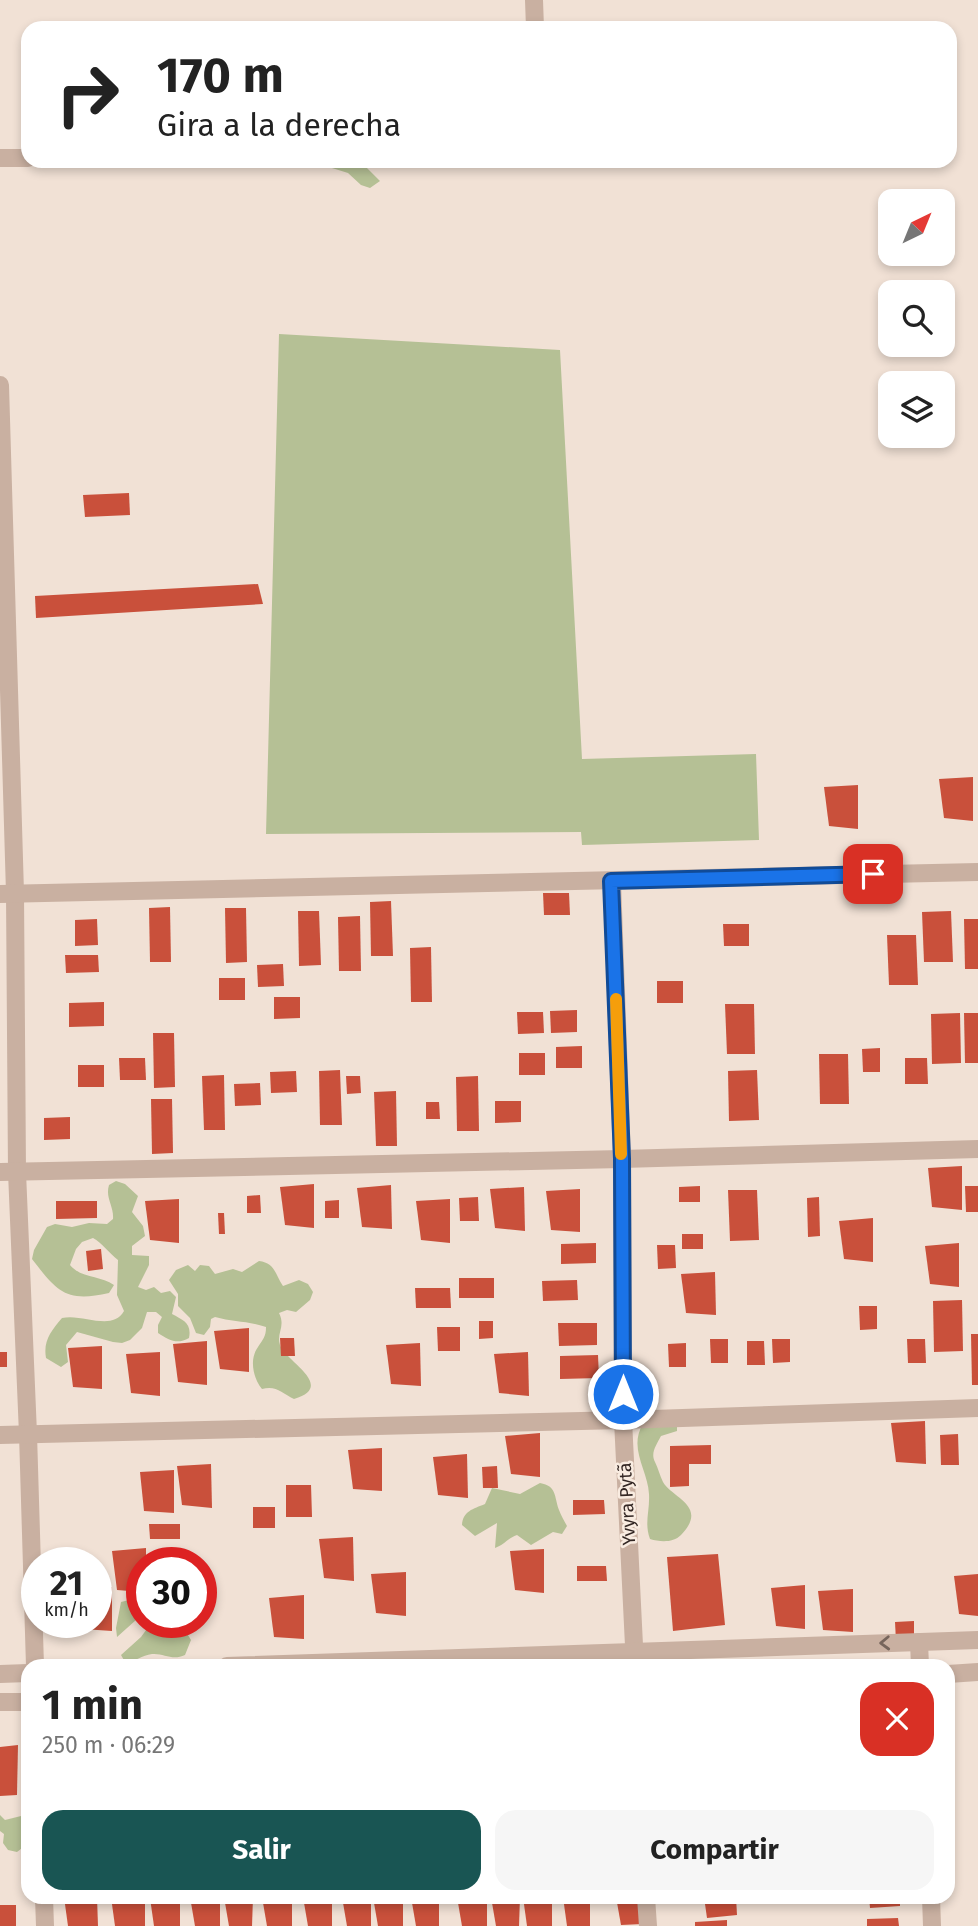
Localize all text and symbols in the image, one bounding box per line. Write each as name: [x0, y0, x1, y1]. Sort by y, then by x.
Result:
text: 170 m: [157, 46, 284, 105]
icon: right: [42, 49, 133, 140]
text: Gira a la derecha: [157, 106, 401, 144]
north arrow: [878, 189, 956, 266]
map controls: [878, 189, 955, 448]
button: search: [878, 280, 955, 357]
button: layers: [878, 371, 955, 448]
pin: [843, 844, 903, 904]
icon: arrive: [854, 855, 892, 893]
position arrow: [586, 1357, 660, 1431]
street label: Yvyra Pytã: [614, 1462, 640, 1546]
speed limit sign: 30: [126, 1547, 217, 1638]
text: 21: [50, 1562, 83, 1604]
text: km/h: [44, 1599, 89, 1621]
one-way arrow: [880, 1636, 891, 1651]
text: 1 min: [42, 1680, 143, 1730]
button: close: [860, 1682, 934, 1756]
text: 250 m · 06:29: [42, 1731, 175, 1759]
button: Salir: [42, 1810, 481, 1890]
button: Compartir: [495, 1810, 934, 1890]

